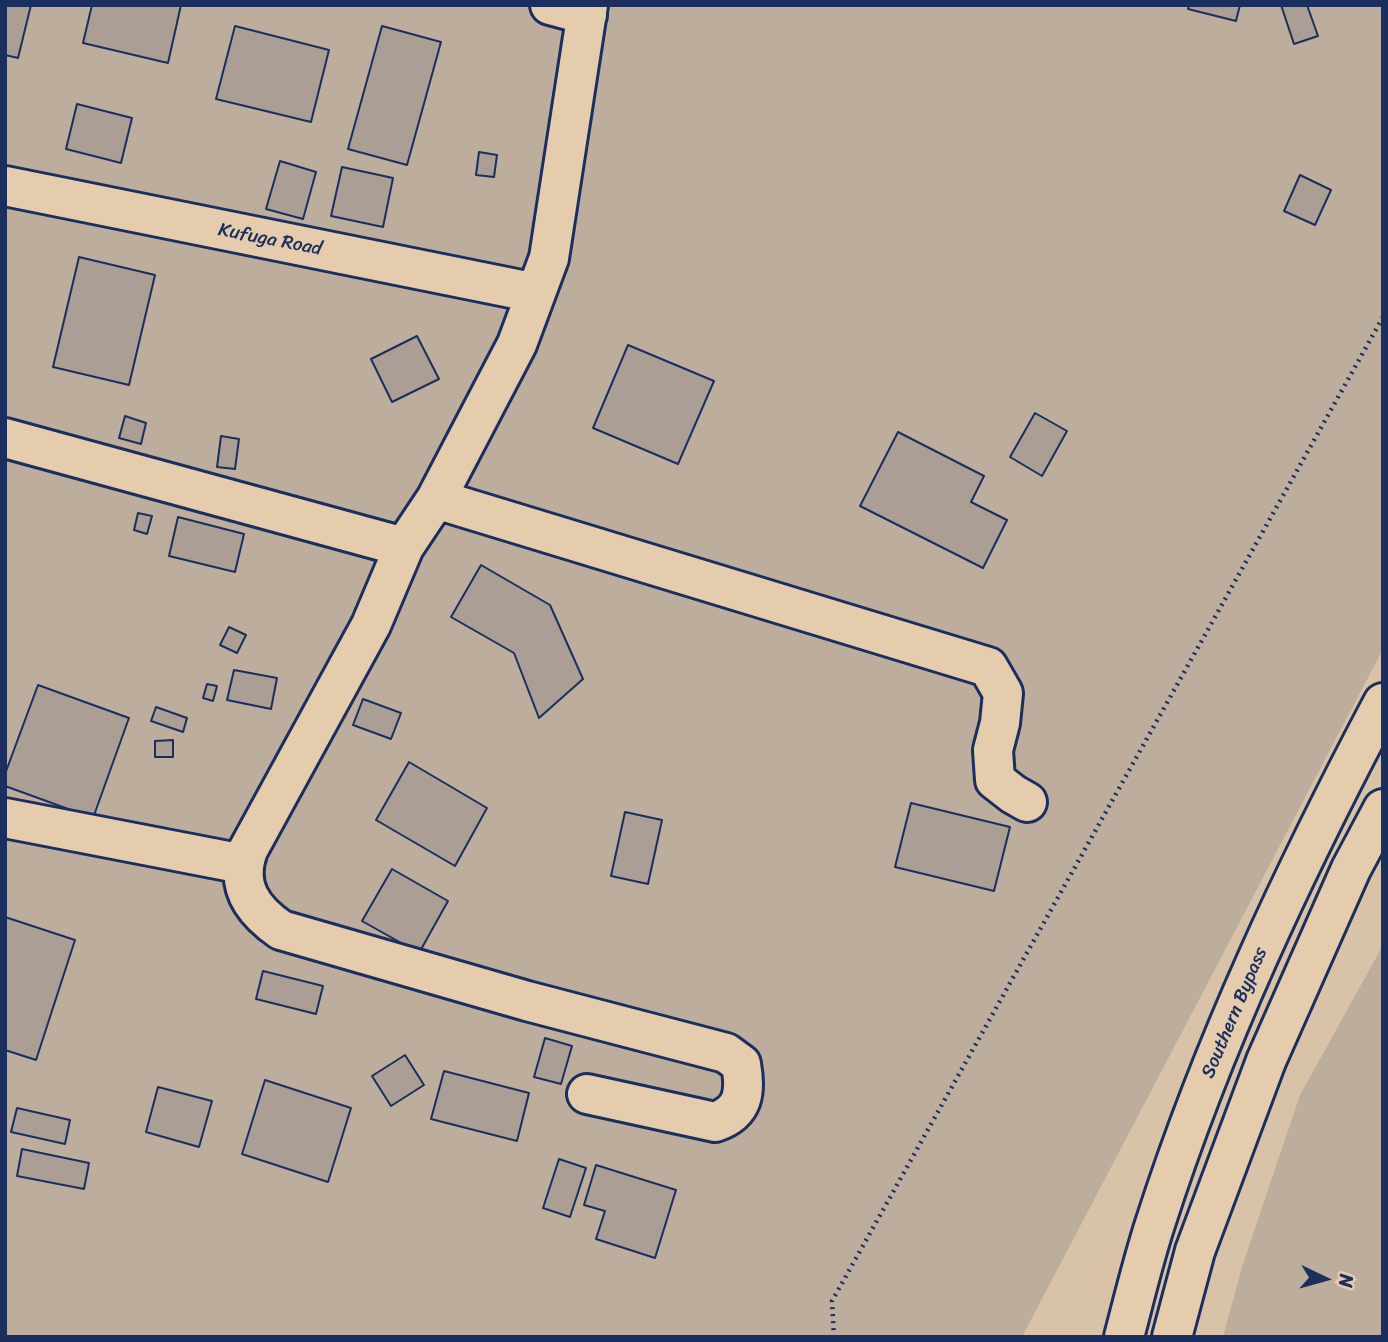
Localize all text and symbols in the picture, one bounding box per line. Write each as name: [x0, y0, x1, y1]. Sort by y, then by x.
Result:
street label: Kufuga Road: [216, 219, 324, 261]
street label: Southern Bypass: [1197, 944, 1273, 1082]
north arrow: [1290, 1244, 1360, 1314]
text: N: [1329, 1273, 1363, 1289]

